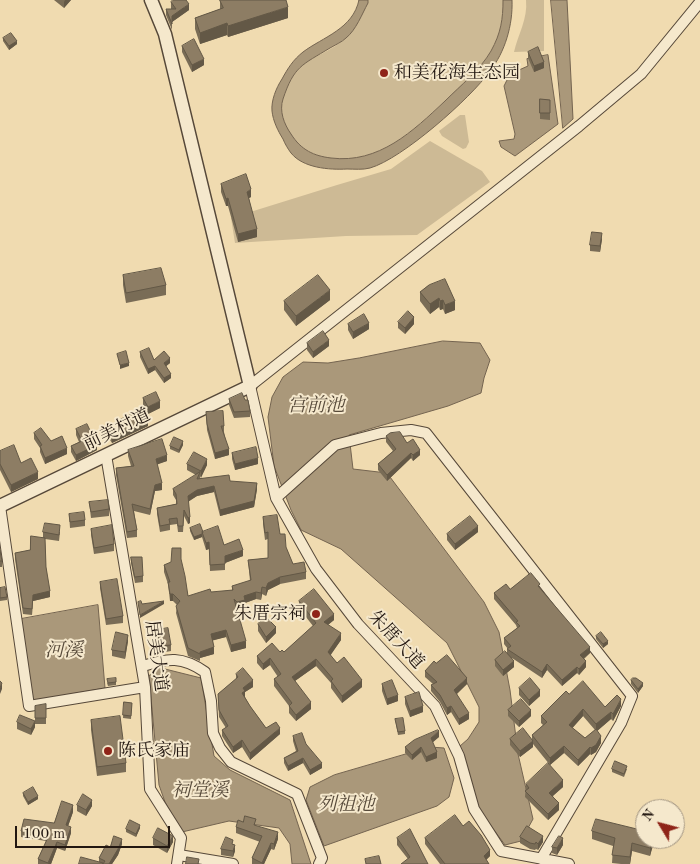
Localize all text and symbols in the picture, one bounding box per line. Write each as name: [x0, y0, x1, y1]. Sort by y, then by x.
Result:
place label: 和美花海生态园: [394, 62, 520, 84]
marker: 和美花海生态园: [378, 67, 390, 79]
water label: 宫前池: [288, 395, 344, 417]
street label: 前美村道: [80, 405, 154, 455]
place label: 朱厝宗祠: [234, 603, 306, 625]
street label: 朱厝大道: [364, 606, 428, 674]
marker: 朱厝宗祠: [310, 608, 322, 620]
street label: 居美大道: [140, 619, 172, 693]
water label: 河溪: [45, 640, 83, 662]
place label: 陈氏家庙: [118, 740, 190, 762]
marker: 陈氏家庙: [102, 745, 114, 757]
water label: 祠堂溪: [172, 780, 228, 802]
water label: 列祖池: [318, 794, 374, 816]
north arrow: [635, 799, 685, 849]
text: N: [640, 807, 658, 824]
scale bar: [18, 816, 172, 848]
text: 100 m: [23, 827, 65, 842]

